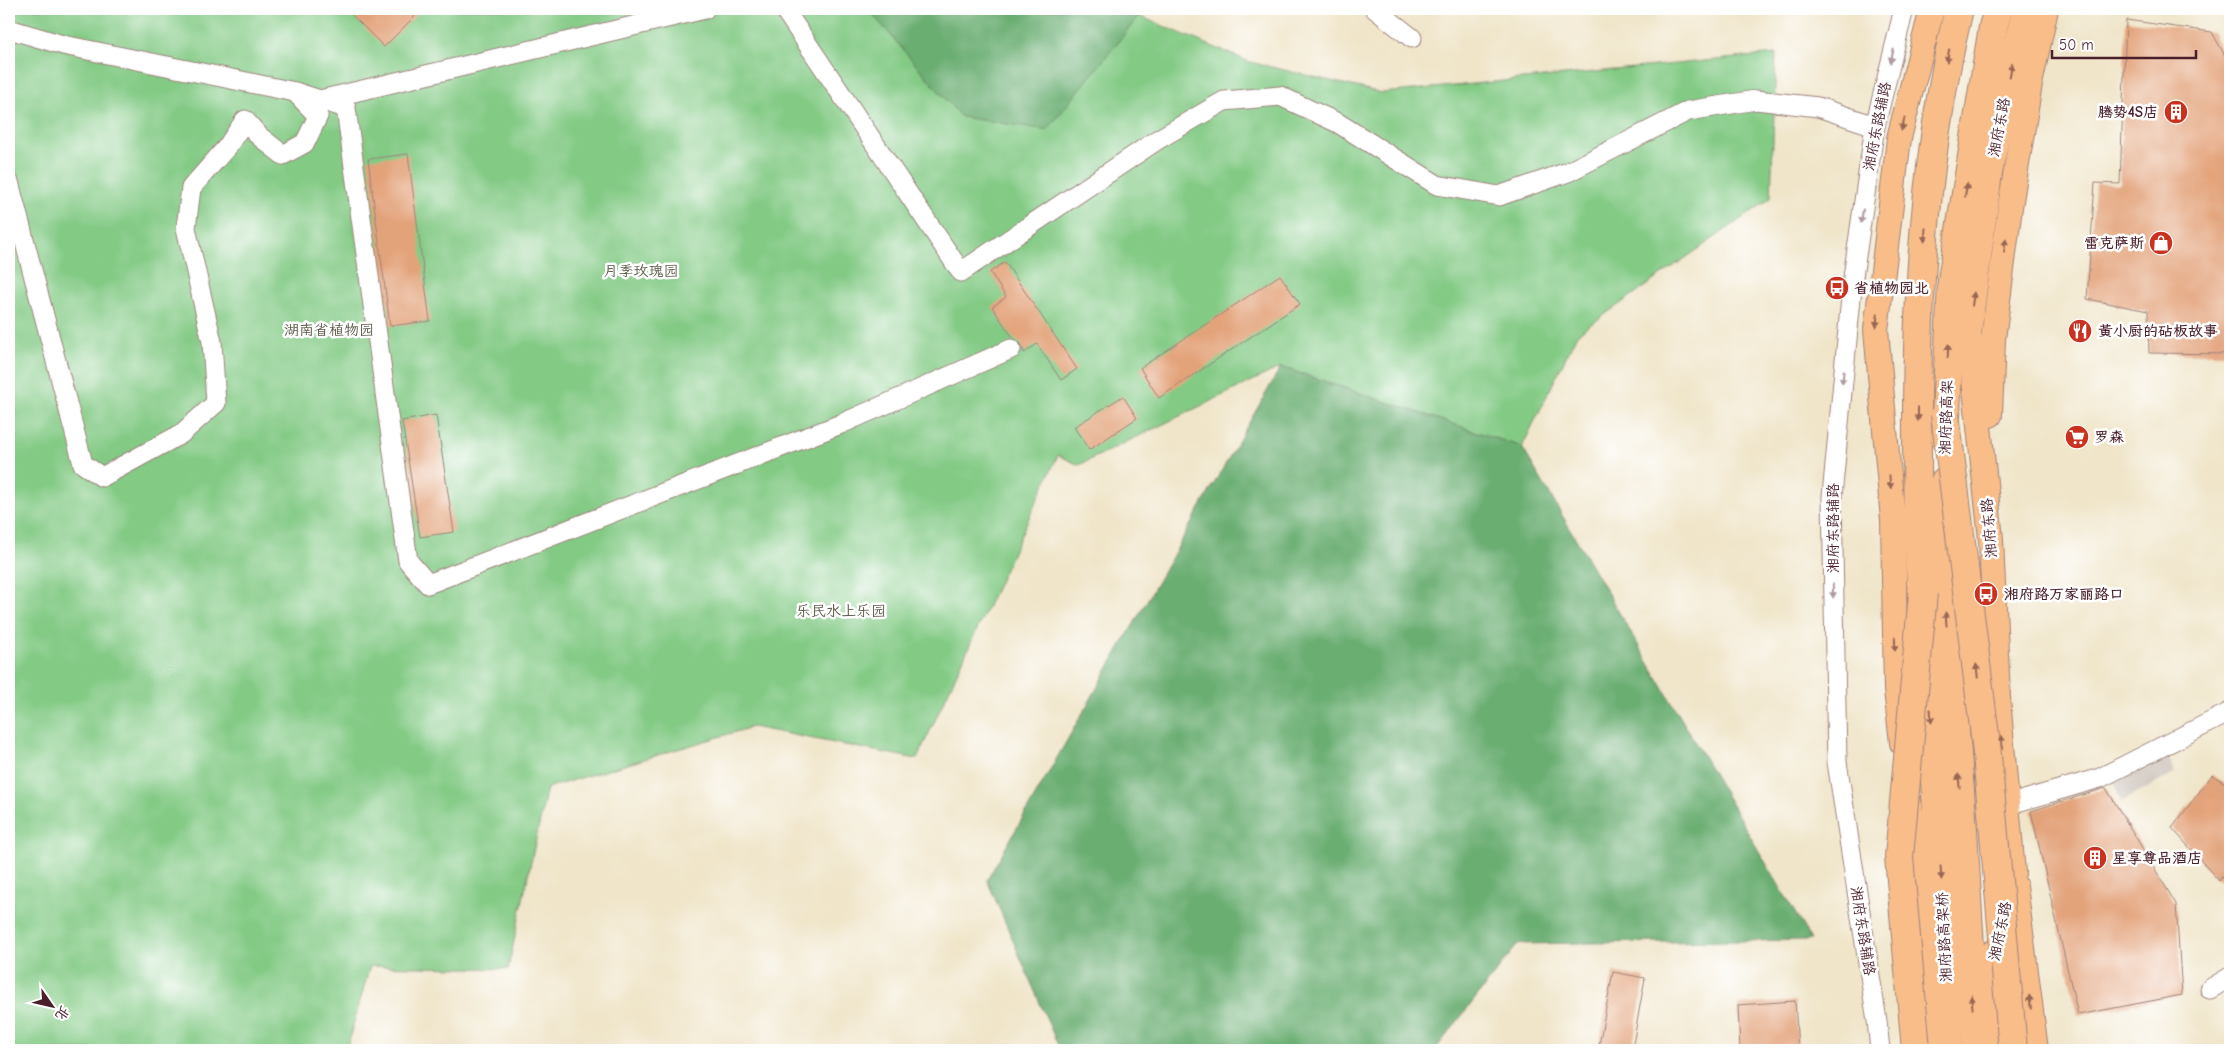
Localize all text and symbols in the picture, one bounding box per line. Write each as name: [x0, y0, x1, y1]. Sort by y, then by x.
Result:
scale bar: [2052, 28, 2195, 60]
text: 50 m: [2059, 36, 2094, 54]
one-way arrow: [1888, 49, 1896, 64]
one-way arrow: [1944, 49, 1952, 65]
one-way arrow: [2007, 61, 2015, 77]
street label: 湘府东路辅路: [1860, 80, 1894, 172]
street label: 湘府东路: [1984, 96, 2014, 158]
building icon: 腾势4S店: [2163, 99, 2189, 125]
place label: 腾势4S店: [2098, 103, 2158, 121]
one-way arrow: [1899, 116, 1907, 131]
one-way arrow: [1963, 182, 1971, 198]
one-way arrow: [1858, 208, 1866, 224]
one-way arrow: [1920, 227, 1928, 243]
shop icon: 雷克萨斯: [2148, 230, 2174, 256]
place label: 雷克萨斯: [2084, 234, 2144, 252]
one-way arrow: [2001, 238, 2009, 254]
park label: 月季玫瑰园: [603, 262, 679, 280]
bus stop icon: 省植物园北: [1824, 275, 1850, 301]
place label: 省植物园北: [1854, 279, 1929, 297]
one-way arrow: [1970, 291, 1978, 307]
one-way arrow: [1873, 312, 1881, 328]
restaurant icon: 黄小厨的砧板故事: [2067, 318, 2093, 344]
park label: 湖南省植物园: [284, 321, 374, 339]
place label: 黄小厨的砧板故事: [2098, 322, 2218, 340]
one-way arrow: [1945, 343, 1953, 359]
one-way arrow: [1839, 369, 1847, 385]
street label: 湘府路高架: [1936, 379, 1956, 455]
one-way arrow: [1914, 407, 1922, 423]
supermarket icon: 罗森: [2064, 424, 2090, 450]
place label: 罗森: [2094, 428, 2124, 446]
one-way arrow: [1886, 474, 1894, 490]
street label: 湘府东路辅路: [1824, 483, 1842, 573]
street label: 湘府东路: [1977, 497, 2001, 559]
bus stop icon: 湘府路万家丽路口: [1973, 581, 1999, 607]
one-way arrow: [1830, 584, 1838, 600]
place label: 湘府路万家丽路口: [2004, 585, 2124, 603]
park label: 乐民水上乐园: [796, 602, 886, 620]
one-way arrow: [1942, 610, 1950, 626]
one-way arrow: [1891, 636, 1899, 652]
one-way arrow: [1973, 662, 1981, 678]
one-way arrow: [1927, 709, 1935, 725]
one-way arrow: [1998, 734, 2006, 750]
one-way arrow: [1955, 772, 1963, 788]
building icon: 星享尊品酒店: [2082, 845, 2108, 871]
place label: 星享尊品酒店: [2112, 849, 2202, 867]
one-way arrow: [1937, 866, 1945, 882]
street label: 湘府东路辅路: [1847, 885, 1879, 977]
street label: 湘府路高架桥: [1933, 892, 1955, 982]
street label: 湘府东路: [1985, 900, 2015, 962]
north arrow: [28, 982, 78, 1032]
one-way arrow: [1968, 993, 1976, 1009]
one-way arrow: [2026, 994, 2034, 1010]
text: 北: [51, 1002, 73, 1024]

